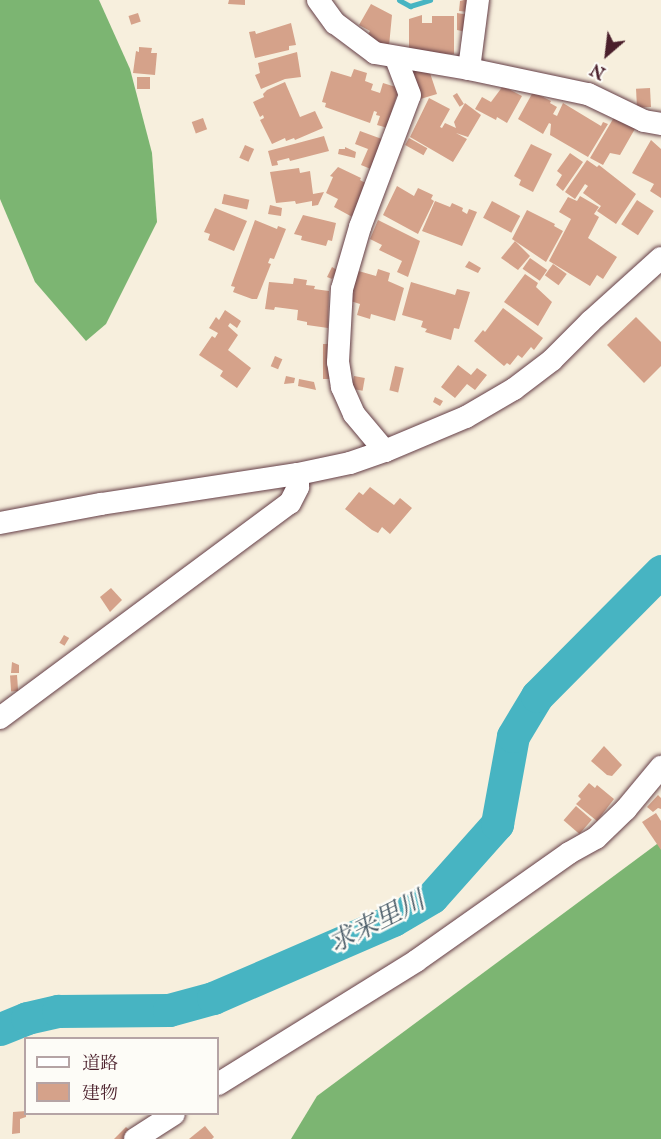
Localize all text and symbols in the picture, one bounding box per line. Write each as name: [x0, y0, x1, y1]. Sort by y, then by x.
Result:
north arrow: [577, 24, 637, 84]
text: N: [588, 58, 609, 82]
water label: 求来里川: [324, 885, 430, 961]
legend: [24, 1037, 219, 1115]
text: 道路: [82, 1053, 118, 1076]
text: 建物: [82, 1083, 118, 1106]

